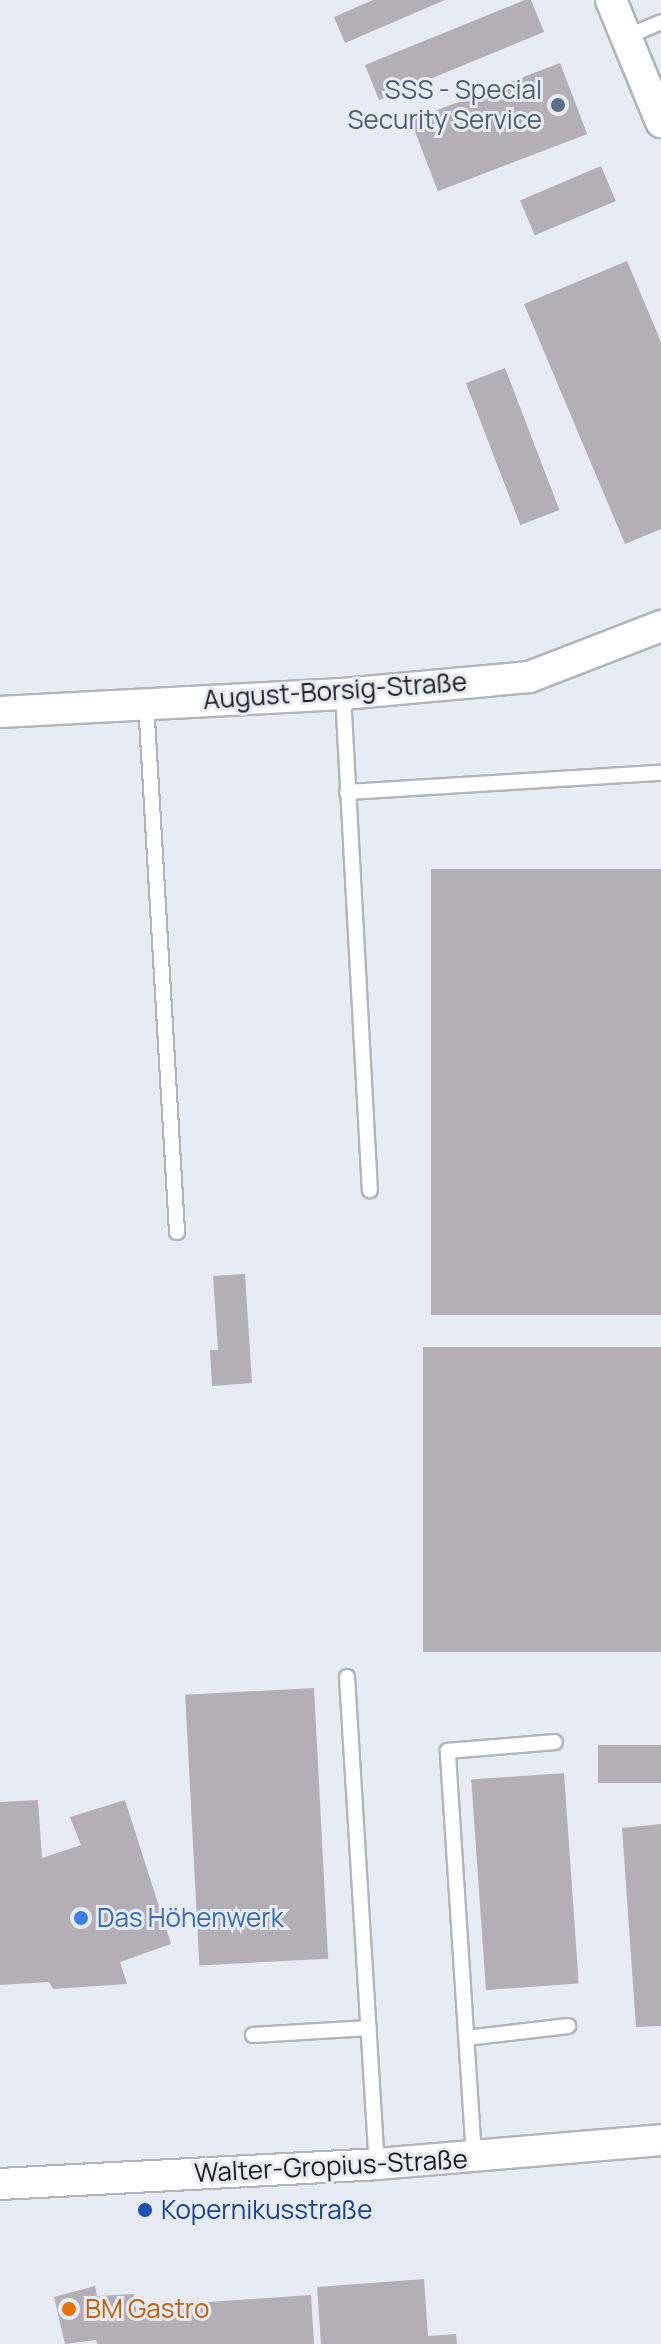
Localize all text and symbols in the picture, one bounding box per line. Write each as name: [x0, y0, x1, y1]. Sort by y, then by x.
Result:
place label: SSS - Special Security Service: [347, 74, 542, 136]
marker: SSS - Special Security Service: [549, 96, 567, 114]
street label: August-Borsig-Straße: [202, 666, 468, 716]
place label: Das Höhenwerk: [97, 1902, 284, 1934]
marker: Das Höhenwerk: [72, 1909, 90, 1927]
street label: Walter-Gropius-Straße: [193, 2143, 469, 2189]
place label: Kopernikusstraße: [161, 2194, 372, 2226]
marker: Kopernikusstraße: [136, 2201, 154, 2219]
place label: BM Gastro: [85, 2293, 209, 2325]
marker: BM Gastro: [60, 2300, 78, 2318]

